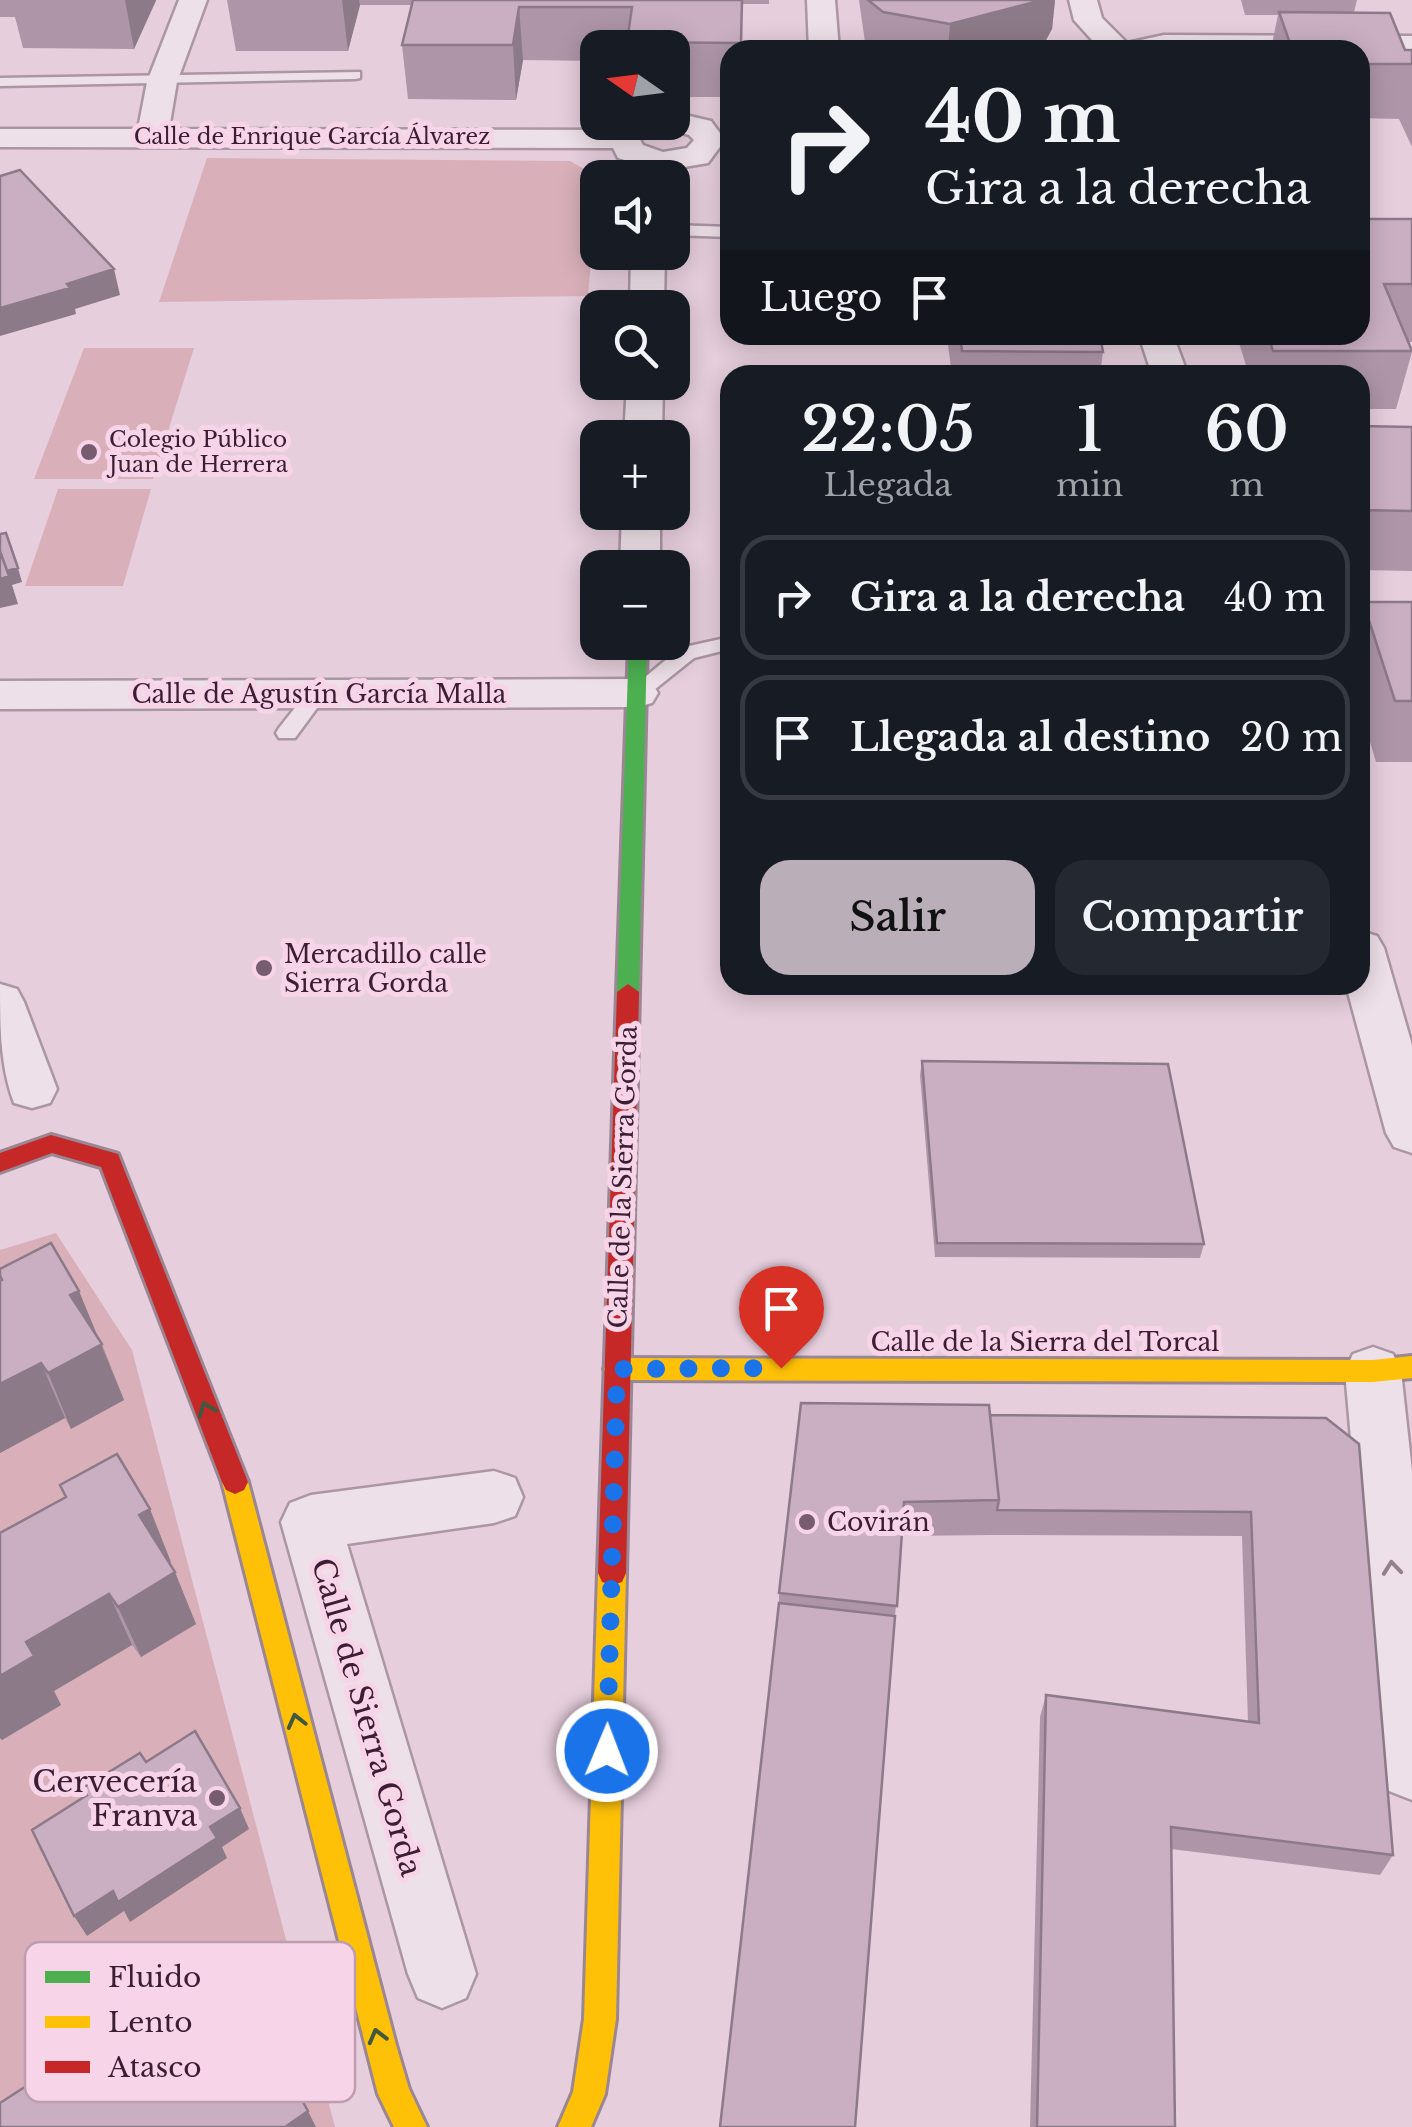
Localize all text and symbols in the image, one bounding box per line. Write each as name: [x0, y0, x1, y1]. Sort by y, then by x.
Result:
north arrow: [580, 30, 690, 140]
map controls: [580, 30, 690, 660]
text: 40 m: [925, 74, 1120, 161]
icon: right: [760, 80, 890, 210]
street label: Calle de Enrique García Álvarez: [134, 122, 490, 150]
button: sound: [580, 160, 690, 270]
text: Gira a la derecha: [925, 160, 1311, 216]
icon: arrive: [902, 270, 957, 325]
text: Luego: [760, 274, 882, 321]
button: search: [580, 290, 690, 400]
text: 22:05: [801, 393, 975, 467]
text: 1: [1076, 393, 1103, 467]
text: 60: [1204, 393, 1289, 467]
button: +: [580, 420, 690, 530]
place label: Colegio Público Juan de Herrera: [106, 426, 289, 478]
marker: Colegio Público Juan de Herrera: [78, 441, 100, 463]
text: Llegada: [824, 465, 952, 505]
text: min: [1056, 465, 1123, 505]
text: m: [1229, 465, 1264, 505]
button: −: [580, 550, 690, 660]
icon: right: [765, 570, 820, 625]
text: Gira a la derecha: [850, 574, 1185, 621]
text: 40 m: [1224, 574, 1325, 621]
street label: Calle de Agustín García Malla: [132, 679, 507, 710]
icon: arrive: [765, 710, 820, 765]
text: Llegada al destino: [850, 714, 1210, 761]
text: 20 m: [1240, 714, 1343, 761]
button: Salir: [760, 860, 1035, 975]
button: Compartir: [1055, 860, 1330, 975]
place label: Mercadillo calle Sierra Gorda: [284, 939, 487, 999]
marker: Mercadillo calle Sierra Gorda: [253, 957, 275, 979]
street label: Calle de la Sierra Gorda: [602, 1025, 644, 1329]
pin: [739, 1266, 824, 1369]
icon: arrive: [754, 1281, 809, 1336]
street label: Calle de la Sierra del Torcal: [871, 1327, 1219, 1358]
one-way arrow: [198, 1402, 218, 1419]
place label: Covirán: [827, 1507, 930, 1538]
marker: Covirán: [796, 1511, 818, 1533]
street label: Calle de Sierra Gorda: [304, 1554, 430, 1881]
one-way arrow: [1382, 1560, 1404, 1576]
position arrow: [555, 1699, 659, 1803]
one-way arrow: [287, 1713, 308, 1730]
place label: Cervecería Franva: [32, 1763, 197, 1834]
marker: Cervecería Franva: [206, 1787, 228, 1809]
legend: [25, 1942, 355, 2102]
text: Fluido: [108, 1960, 201, 1995]
text: Lento: [108, 2005, 193, 2040]
one-way arrow: [368, 2028, 389, 2045]
text: Atasco: [107, 2050, 202, 2085]

